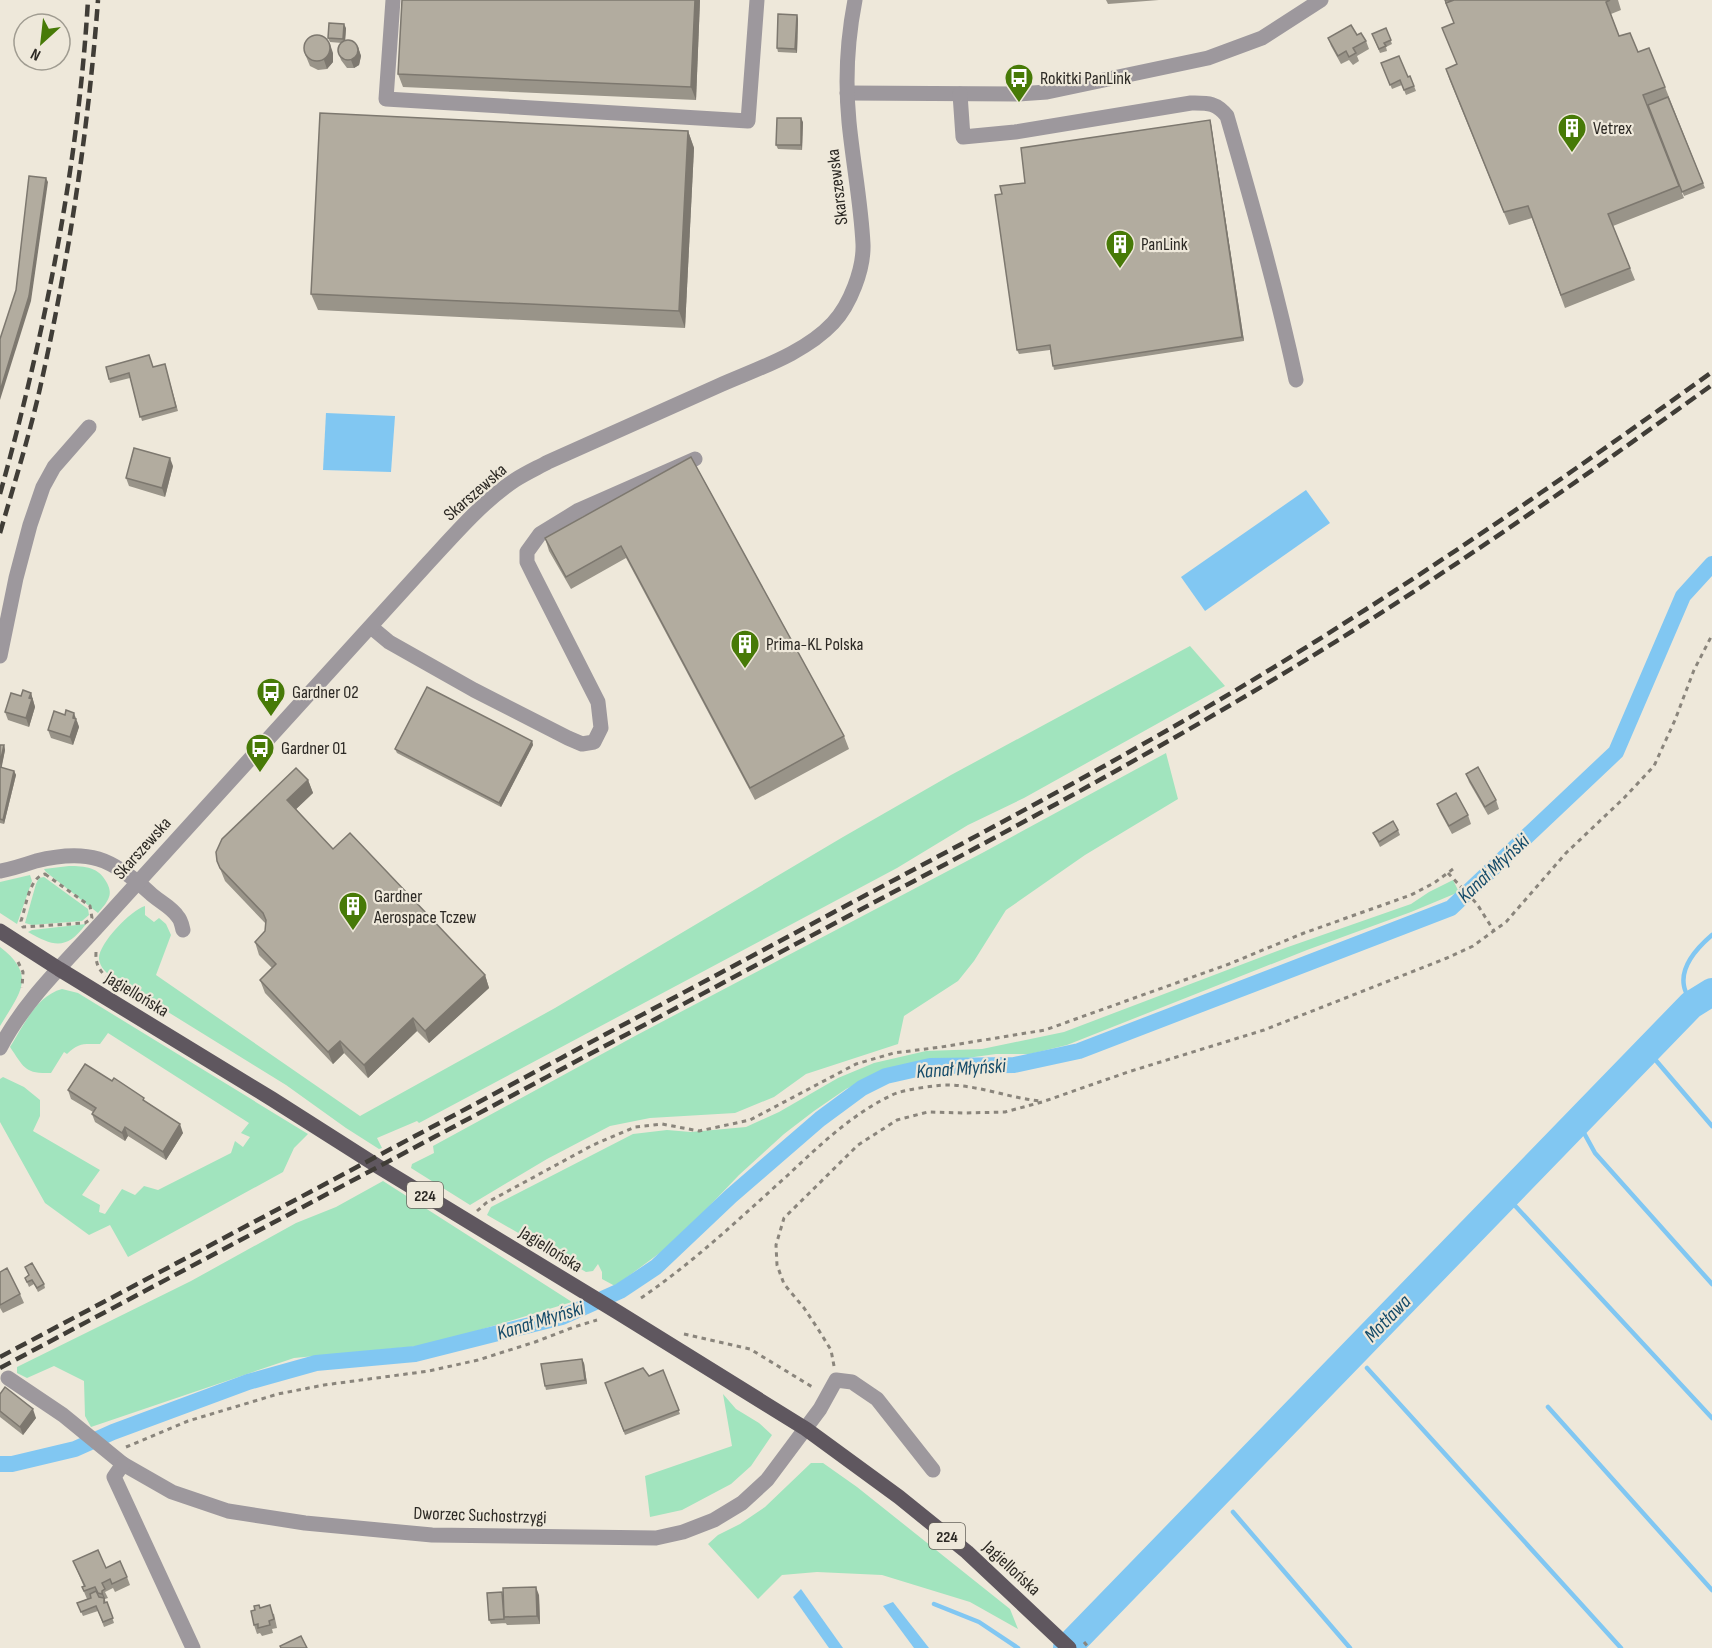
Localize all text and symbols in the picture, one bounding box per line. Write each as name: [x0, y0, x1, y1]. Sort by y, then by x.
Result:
north arrow: [12, 12, 72, 72]
text: N: [28, 44, 44, 64]
bus stop icon: Rokitki PanLink: [1003, 62, 1035, 104]
place label: Rokitki PanLink: [1040, 68, 1131, 89]
building icon: Vetrex: [1556, 112, 1588, 154]
place label: Vetrex: [1593, 118, 1632, 139]
street label: Skarszewska: [822, 148, 853, 226]
building icon: PanLink: [1104, 228, 1136, 270]
place label: PanLink: [1141, 234, 1188, 255]
street label: Skarszewska: [440, 459, 511, 525]
building icon: Prima-KL Polska: [729, 628, 761, 670]
place label: Prima-KL Polska: [766, 634, 864, 655]
bus stop icon: Gardner 02: [255, 676, 287, 718]
place label: Gardner 02: [292, 682, 359, 703]
bus stop icon: Gardner 01: [244, 732, 276, 774]
place label: Gardner 01: [281, 738, 347, 759]
street label: Skarszewska: [109, 813, 176, 884]
water label: Kanał Młyński: [1453, 829, 1536, 908]
place label: Gardner Aerospace Tczew: [373, 886, 476, 928]
building icon: Gardner Aerospace Tczew: [337, 890, 369, 932]
street label: Jagiellońska: [100, 967, 172, 1022]
water label: Kanał Młyński: [916, 1054, 1008, 1084]
road number: 224: [407, 1182, 443, 1208]
street label: Jagiellońska: [514, 1221, 586, 1277]
water label: Motława: [1359, 1290, 1416, 1347]
water label: Kanał Młyński: [494, 1296, 588, 1346]
street label: Dworzec Suchostrzygi: [413, 1503, 547, 1528]
road number: 224: [929, 1523, 965, 1549]
street label: Jagiellońska: [978, 1536, 1045, 1600]

